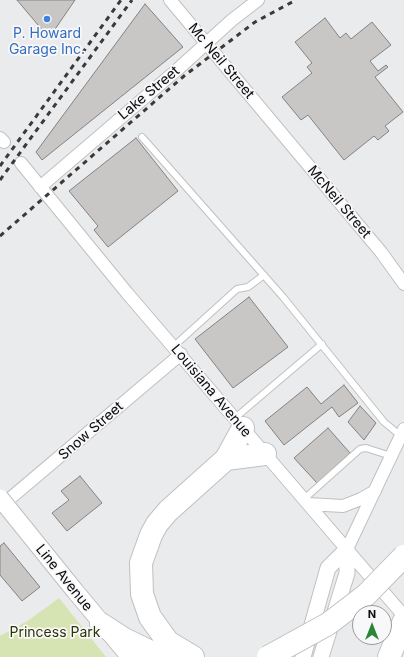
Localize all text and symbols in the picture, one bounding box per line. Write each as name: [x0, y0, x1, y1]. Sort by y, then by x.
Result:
marker: P. Howard Garage Inc.: [42, 14, 52, 24]
street label: Mc Neil Street: [185, 20, 257, 102]
place label: P. Howard Garage Inc.: [9, 26, 85, 58]
street label: Lake Street: [115, 63, 183, 123]
street label: McNeil Street: [304, 162, 374, 242]
street label: Louisiana Avenue: [167, 341, 255, 441]
street label: Snow Street: [55, 398, 127, 464]
street label: Line Avenue: [32, 541, 96, 615]
north arrow: [352, 605, 392, 645]
text: N: [368, 607, 376, 621]
park label: Princess Park: [10, 625, 100, 641]

